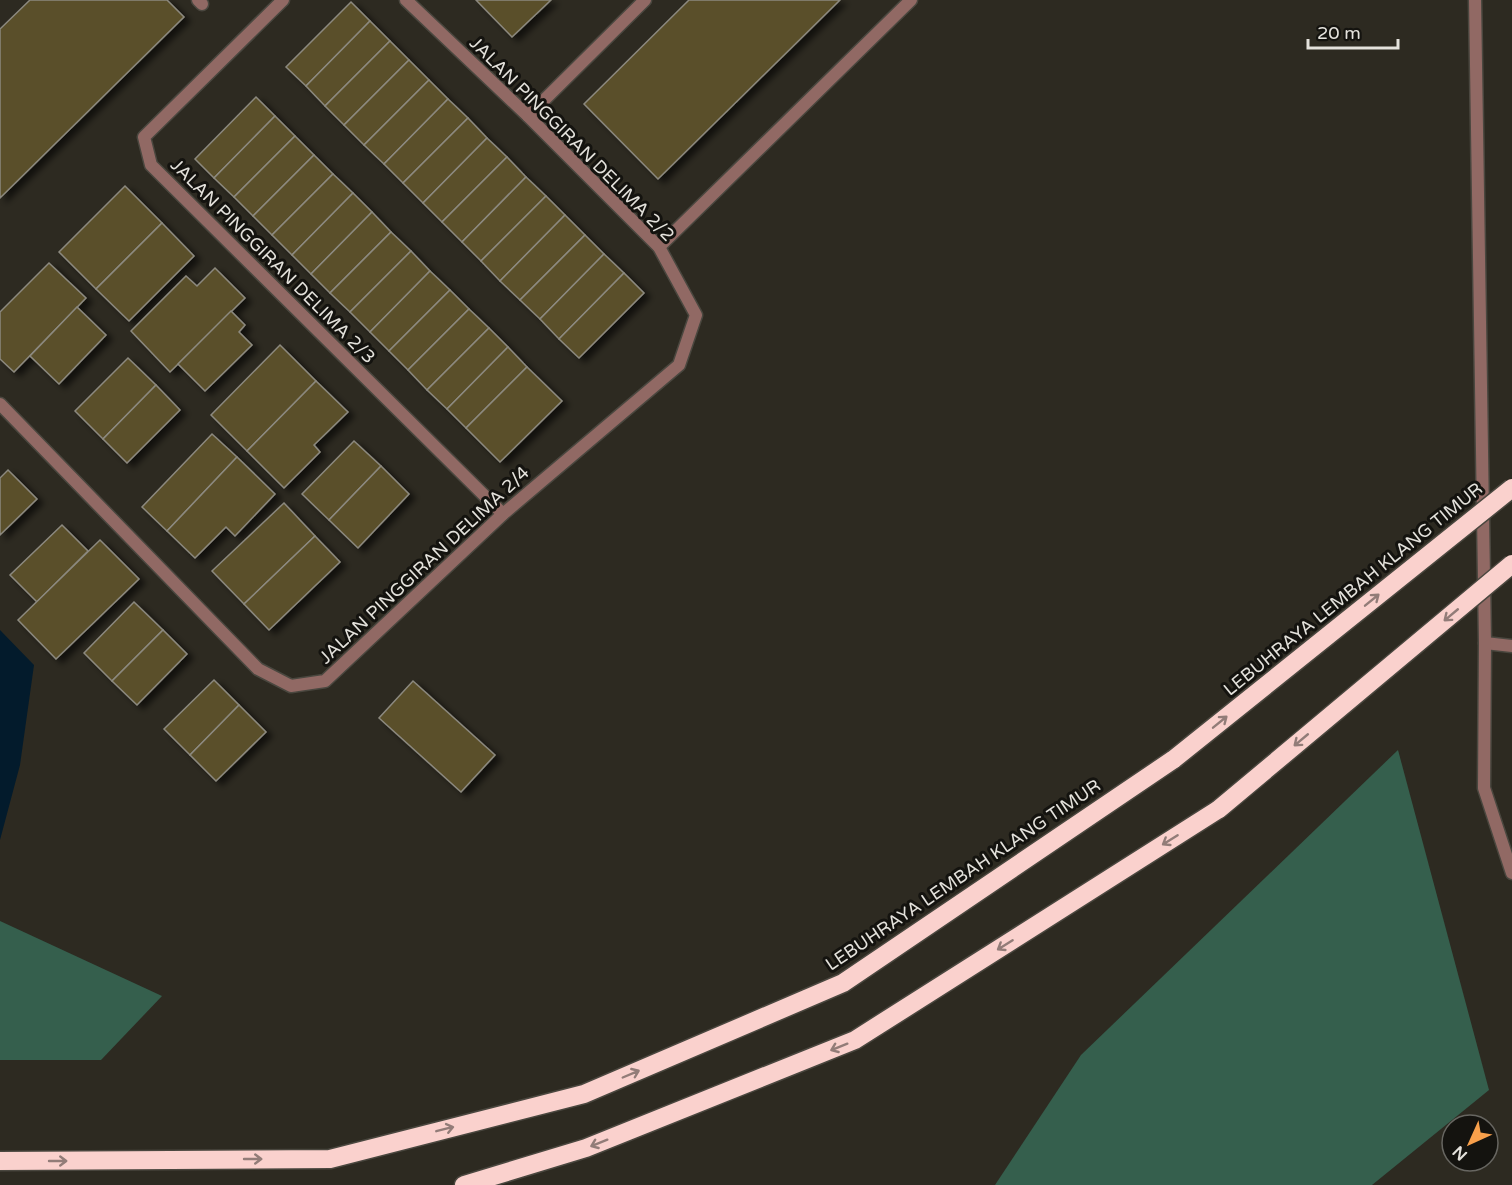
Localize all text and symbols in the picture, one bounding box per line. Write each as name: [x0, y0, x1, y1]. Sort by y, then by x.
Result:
scale bar: [1308, 12, 1398, 50]
text: 20 m: [1317, 22, 1361, 44]
street label: JALAN PINGGIRAN DELIMA 2/2: [465, 32, 679, 246]
street label: JALAN PINGGIRAN DELIMA 2/3: [166, 154, 380, 368]
street label: JALAN PINGGIRAN DELIMA 2/4: [314, 462, 534, 668]
street label: LEBUHRAYA LEMBAH KLANG TIMUR: [1219, 478, 1487, 700]
one-way arrow: [1364, 594, 1380, 607]
one-way arrow: [1444, 608, 1459, 622]
one-way arrow: [1212, 716, 1228, 729]
one-way arrow: [1293, 734, 1309, 747]
street label: LEBUHRAYA LEMBAH KLANG TIMUR: [821, 774, 1105, 976]
one-way arrow: [1162, 835, 1179, 847]
one-way arrow: [997, 939, 1014, 951]
one-way arrow: [830, 1042, 849, 1053]
one-way arrow: [622, 1068, 640, 1079]
north arrow: [1440, 1113, 1500, 1173]
one-way arrow: [435, 1123, 454, 1135]
one-way arrow: [591, 1138, 609, 1149]
text: N: [1448, 1141, 1472, 1165]
one-way arrow: [243, 1153, 263, 1165]
one-way arrow: [48, 1155, 68, 1167]

